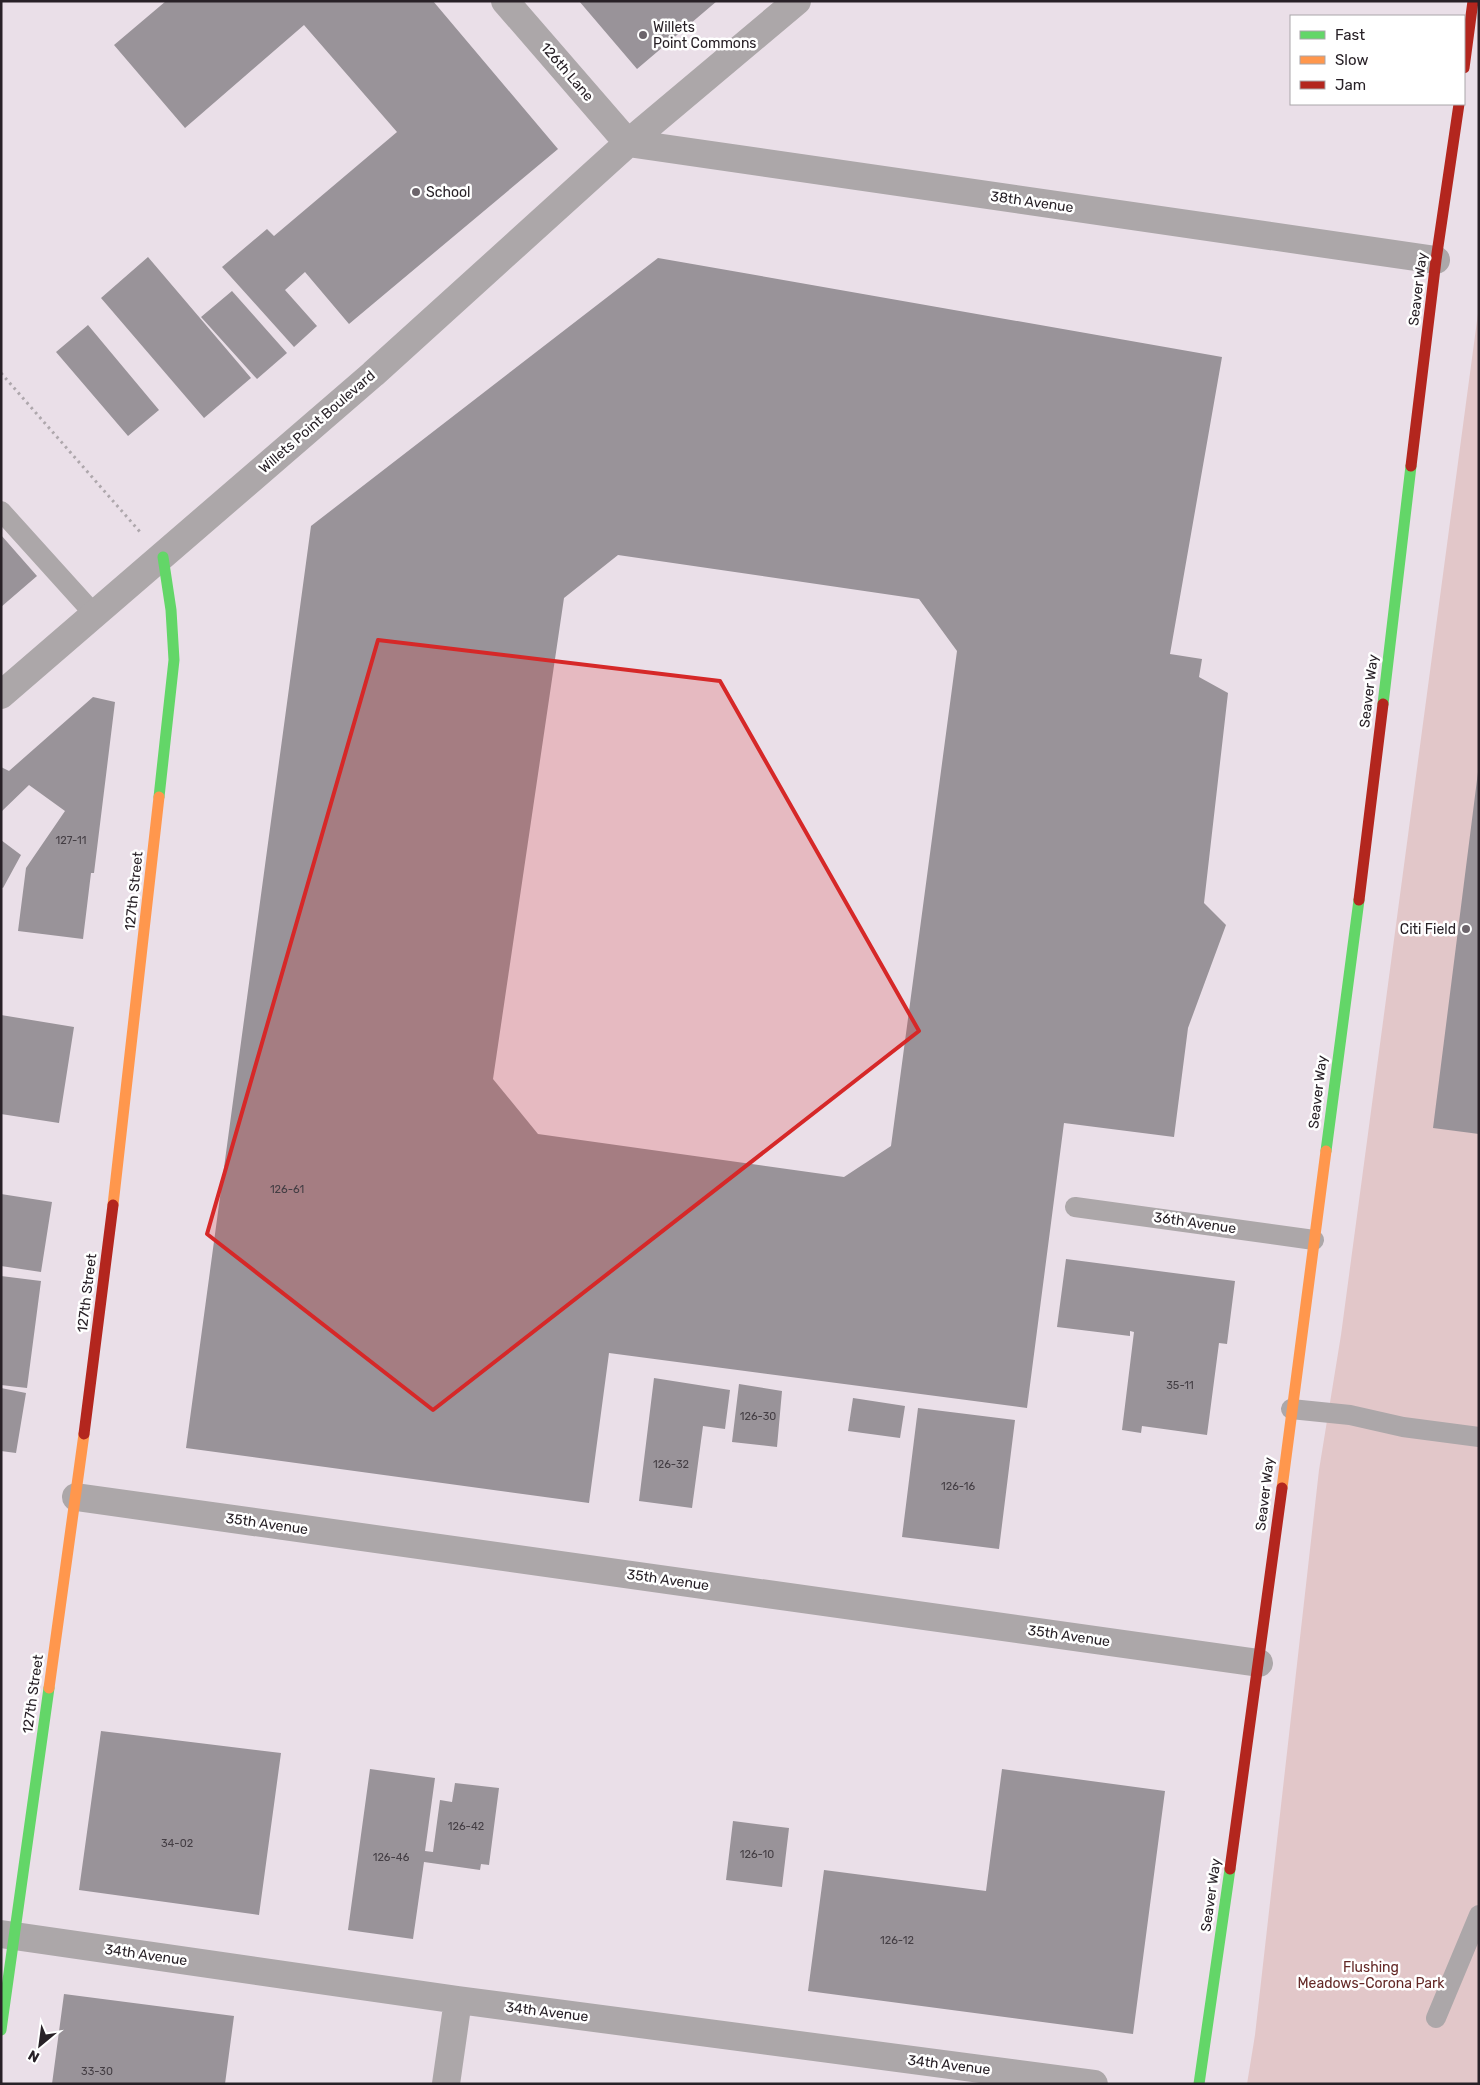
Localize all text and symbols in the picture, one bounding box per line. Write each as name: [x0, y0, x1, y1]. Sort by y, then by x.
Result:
legend: [1290, 15, 1465, 105]
place label: Willets Point Commons: [653, 19, 757, 52]
text: Fast: [1335, 26, 1365, 44]
marker: Willets Point Commons: [637, 29, 649, 41]
street label: 126th Lane: [537, 39, 597, 105]
text: Slow: [1335, 51, 1368, 69]
text: Jam: [1335, 76, 1366, 94]
place label: School: [426, 184, 470, 201]
marker: School: [410, 186, 422, 198]
street label: 38th Avenue: [990, 188, 1075, 216]
street label: Seaver Way: [1405, 251, 1431, 327]
street label: Willets Point Boulevard: [255, 367, 379, 477]
street label: Seaver Way: [1356, 653, 1382, 729]
house number: 127-11: [56, 834, 86, 847]
street label: 127th Street: [121, 850, 147, 931]
place label: Citi Field: [1400, 921, 1456, 938]
marker: Citi Field: [1460, 923, 1472, 935]
street label: Seaver Way: [1305, 1054, 1331, 1130]
house number: 126-61: [270, 1183, 304, 1196]
street label: 36th Avenue: [1153, 1209, 1237, 1237]
street label: 127th Street: [74, 1252, 100, 1333]
house number: 35-11: [1166, 1379, 1194, 1392]
house number: 126-30: [740, 1410, 776, 1423]
street label: Seaver Way: [1252, 1456, 1278, 1532]
house number: 126-32: [653, 1458, 689, 1471]
house number: 126-16: [941, 1480, 975, 1493]
street label: 35th Avenue: [225, 1510, 309, 1538]
street label: 35th Avenue: [626, 1566, 710, 1594]
street label: 35th Avenue: [1027, 1622, 1111, 1650]
street label: 127th Street: [19, 1653, 47, 1734]
house number: 126-42: [448, 1820, 484, 1833]
house number: 34-02: [161, 1837, 193, 1850]
house number: 126-10: [740, 1848, 774, 1861]
house number: 126-46: [373, 1851, 410, 1864]
street label: Seaver Way: [1197, 1857, 1225, 1933]
house number: 126-12: [880, 1934, 914, 1947]
street label: 34th Avenue: [104, 1941, 189, 1969]
park label: Flushing Meadows-Corona Park: [1297, 1959, 1445, 1992]
street label: 34th Avenue: [505, 1998, 589, 2026]
north arrow: [15, 2020, 65, 2070]
text: N: [25, 2046, 42, 2066]
street label: 34th Avenue: [907, 2051, 991, 2079]
house number: 33-30: [81, 2065, 113, 2078]

